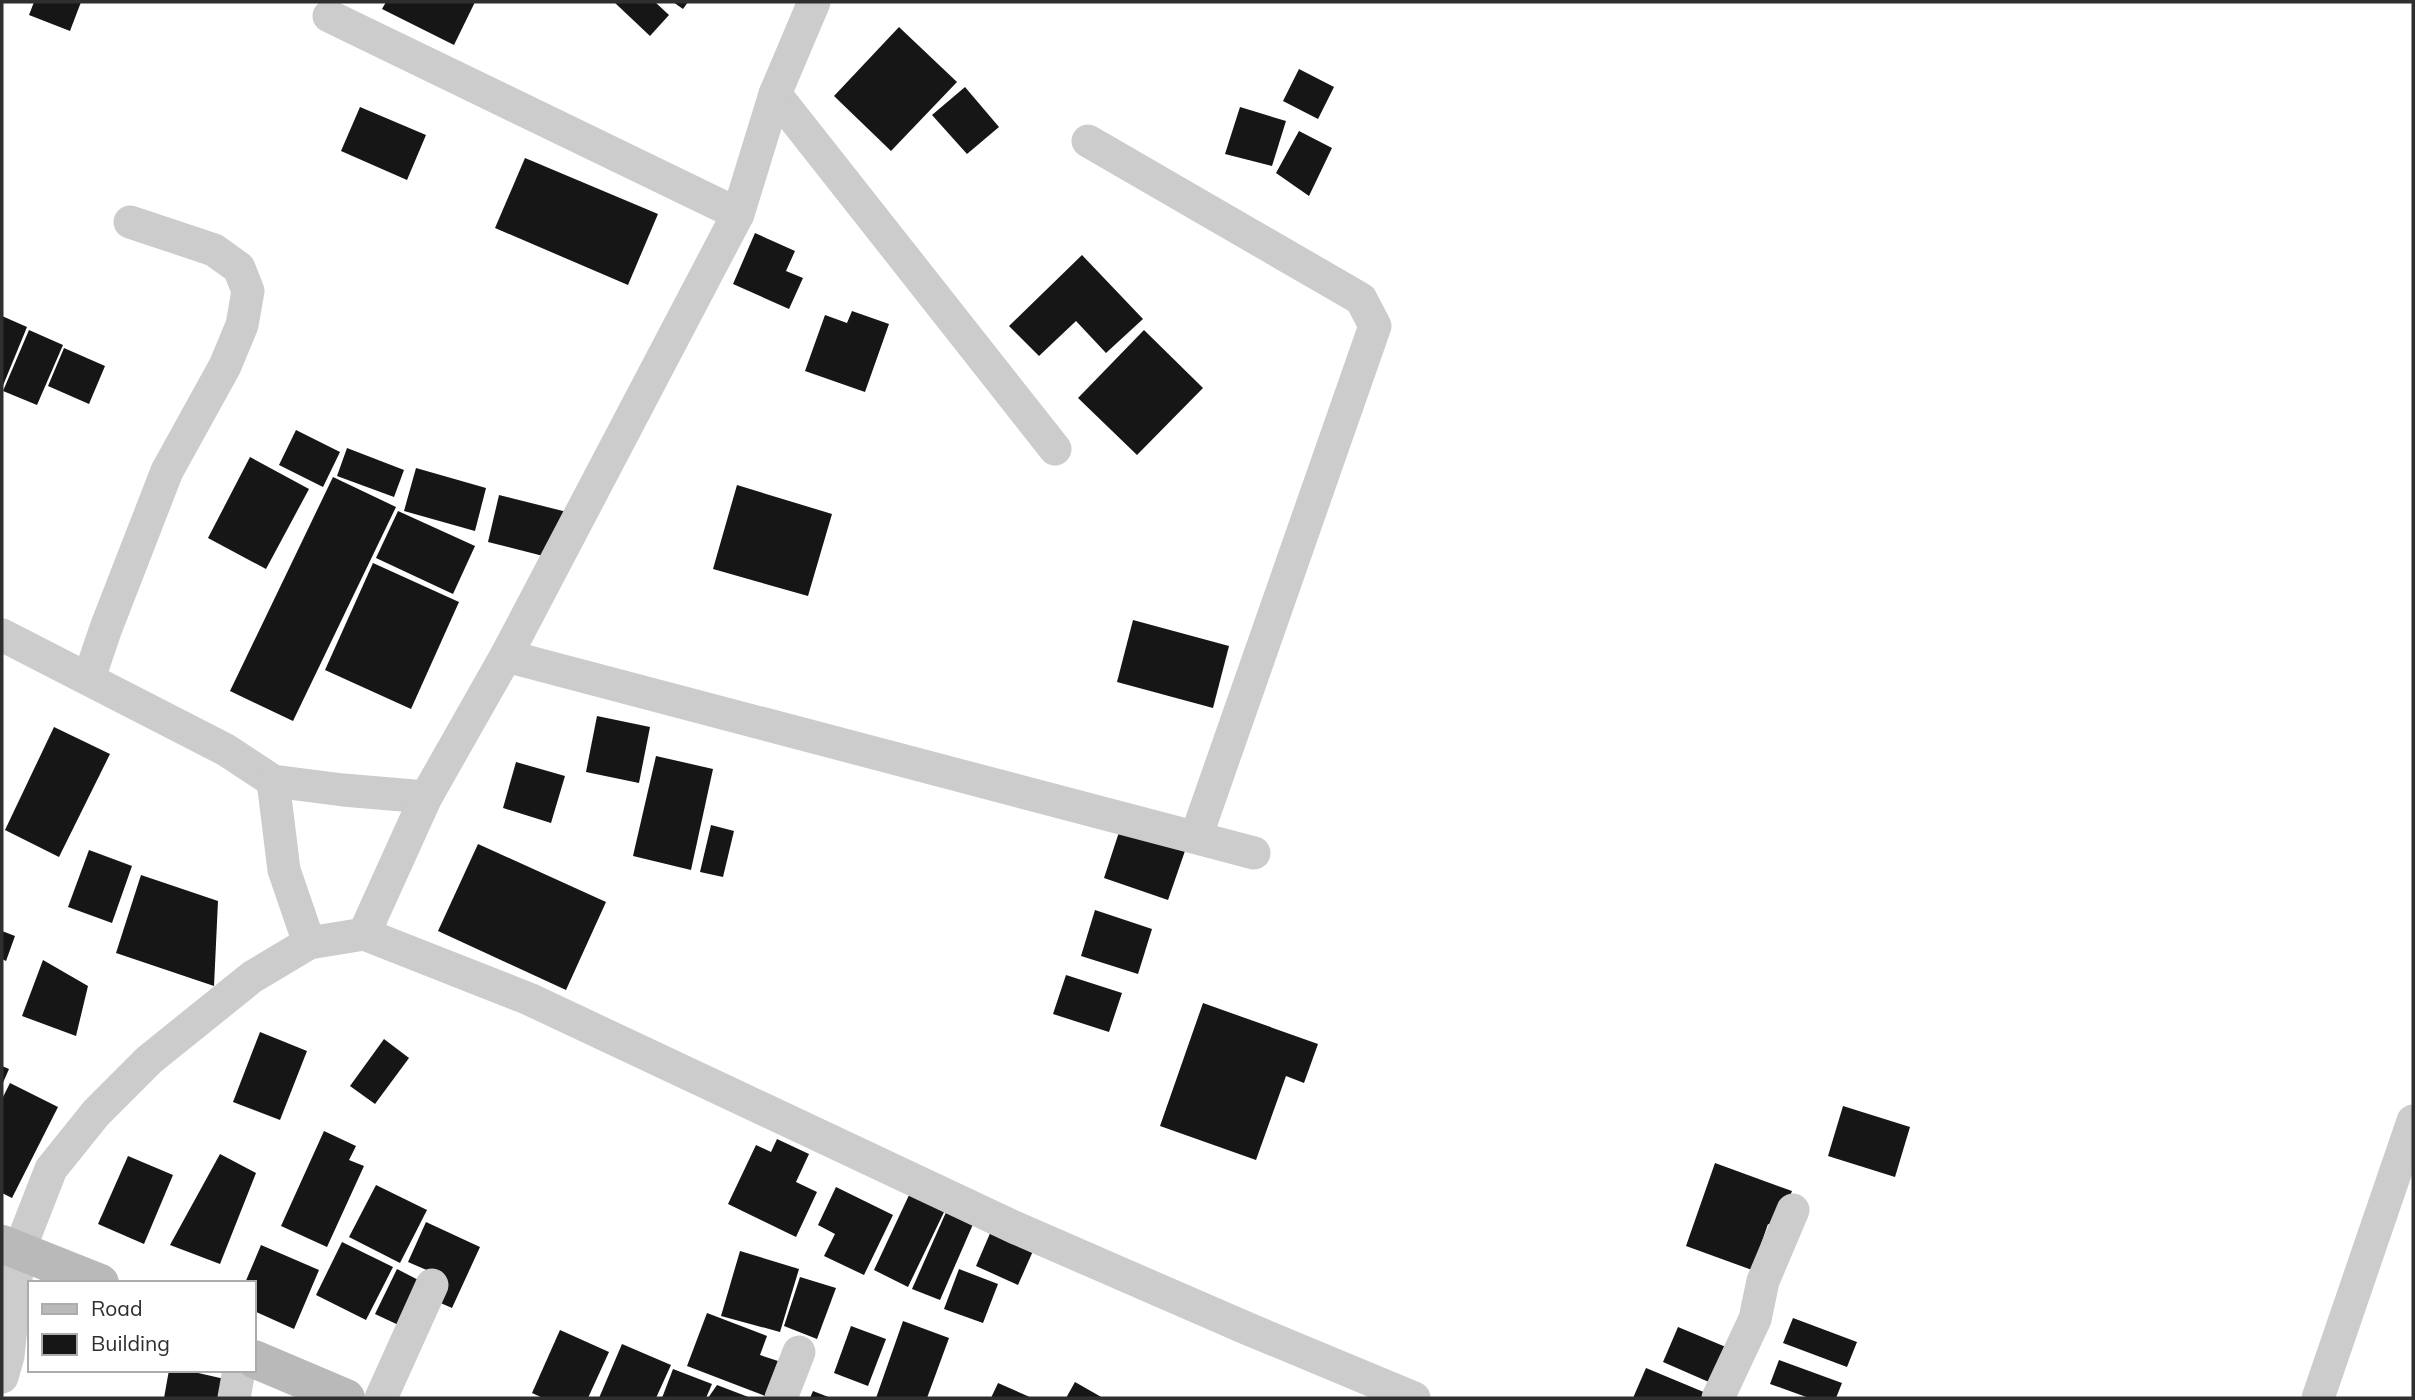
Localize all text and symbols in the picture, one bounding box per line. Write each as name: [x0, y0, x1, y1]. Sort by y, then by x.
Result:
legend: [28, 1281, 256, 1372]
text: Road: [91, 1295, 142, 1321]
text: Building: [91, 1330, 170, 1356]

